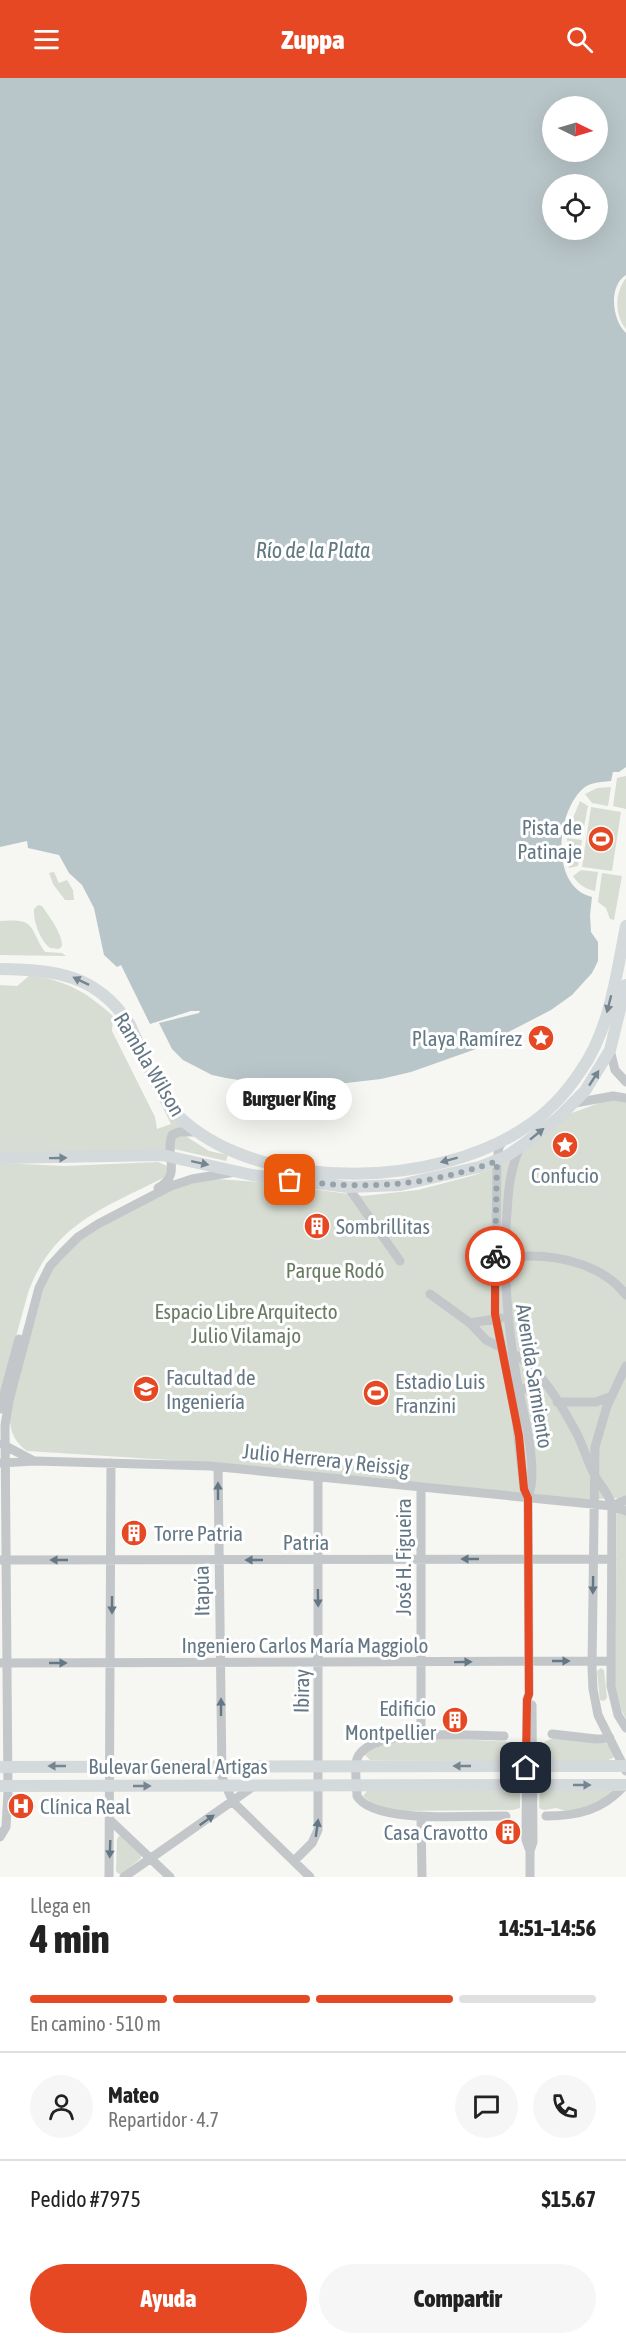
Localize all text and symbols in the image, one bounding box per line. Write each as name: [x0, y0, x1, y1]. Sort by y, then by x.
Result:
icon: menu: [30, 23, 63, 56]
icon: search: [563, 23, 596, 56]
text: Zuppa: [281, 24, 345, 55]
north arrow: [542, 96, 608, 162]
map controls: [542, 96, 608, 240]
button: locate: [542, 174, 608, 240]
water label: Río de la Plata: [256, 537, 370, 563]
place label: Pista de Patinaje: [517, 815, 582, 863]
sports icon: Pista de Patinaje: [586, 824, 616, 854]
one-way arrow: [73, 976, 90, 985]
one-way arrow: [604, 995, 614, 1013]
street label: Rambla Wilson: [110, 1008, 190, 1120]
place icon: Playa Ramírez: [526, 1023, 556, 1053]
place label: Playa Ramírez: [412, 1026, 522, 1050]
one-way arrow: [588, 1070, 599, 1086]
callout: Burguer King: [227, 1078, 353, 1120]
text: Burguer King: [242, 1087, 336, 1110]
one-way arrow: [529, 1128, 545, 1141]
place icon: Confucio: [550, 1130, 580, 1160]
one-way arrow: [49, 1153, 68, 1163]
pin: [264, 1154, 315, 1205]
one-way arrow: [440, 1156, 458, 1165]
one-way arrow: [191, 1158, 209, 1168]
icon: bag: [273, 1163, 306, 1196]
place label: Confucio: [531, 1163, 599, 1187]
building icon: Sombrillitas: [302, 1211, 332, 1241]
place label: Sombrillitas: [336, 1214, 430, 1238]
courier: [465, 1226, 525, 1286]
icon: bike: [479, 1240, 512, 1273]
park label: Parque Rodó: [286, 1258, 384, 1282]
park label: Espacio Libre Arquitecto Julio Vilamajo: [154, 1299, 338, 1347]
street label: Avenida Sarmiento: [512, 1302, 558, 1450]
place label: Facultad de Ingeniería: [166, 1365, 255, 1413]
place label: Estadio Luis Franzini: [395, 1369, 485, 1417]
school or university icon: Facultad de Ingeniería: [131, 1374, 161, 1404]
sports icon: Estadio Luis Franzini: [361, 1378, 391, 1408]
street label: Julio Herrera y Reissig: [242, 1438, 410, 1480]
one-way arrow: [213, 1481, 223, 1500]
street label: José H. Figueira: [391, 1498, 415, 1616]
building icon: Torre Patria: [119, 1518, 149, 1548]
place label: Torre Patria: [154, 1521, 243, 1545]
street label: Patria: [283, 1530, 329, 1554]
one-way arrow: [460, 1554, 479, 1564]
one-way arrow: [49, 1555, 68, 1564]
one-way arrow: [244, 1555, 263, 1565]
street label: Itapúa: [189, 1565, 213, 1617]
one-way arrow: [588, 1575, 598, 1594]
one-way arrow: [313, 1589, 323, 1608]
one-way arrow: [107, 1596, 117, 1615]
street label: Ingeniero Carlos María Maggiolo: [181, 1633, 429, 1657]
one-way arrow: [551, 1656, 570, 1666]
one-way arrow: [49, 1658, 68, 1668]
one-way arrow: [454, 1658, 473, 1667]
street label: Ibiray: [289, 1668, 313, 1713]
place label: Edificio Montpellier: [345, 1696, 437, 1744]
one-way arrow: [216, 1697, 226, 1716]
building icon: Edificio Montpellier: [440, 1705, 470, 1735]
pin: [500, 1742, 551, 1793]
icon: home: [509, 1751, 542, 1784]
street label: Bulevar General Artigas: [88, 1754, 268, 1778]
one-way arrow: [452, 1761, 471, 1771]
one-way arrow: [47, 1762, 66, 1771]
one-way arrow: [573, 1780, 592, 1790]
one-way arrow: [133, 1781, 152, 1791]
hospital icon: Clínica Real: [6, 1791, 36, 1821]
place label: Clínica Real: [40, 1794, 131, 1818]
one-way arrow: [199, 1815, 215, 1826]
building icon: Casa Cravotto: [493, 1817, 523, 1847]
one-way arrow: [312, 1818, 321, 1837]
place label: Casa Cravotto: [384, 1820, 488, 1844]
one-way arrow: [105, 1840, 115, 1859]
text: Llega en: [30, 1894, 91, 1917]
text: 14:51–14:56: [499, 1915, 596, 1941]
text: 4 min: [30, 1917, 110, 1961]
text: En camino · 510 m: [30, 2012, 161, 2035]
button: person: [30, 2075, 93, 2138]
button: chat: [455, 2075, 518, 2138]
button: phone: [533, 2075, 596, 2138]
text: Mateo: [108, 2082, 159, 2108]
text: Repartidor · 4.7: [108, 2108, 219, 2131]
text: Pedido #7975: [30, 2186, 141, 2212]
text: $15.67: [541, 2186, 596, 2212]
button: Ayuda: [30, 2264, 307, 2333]
button: Compartir: [319, 2264, 596, 2333]

